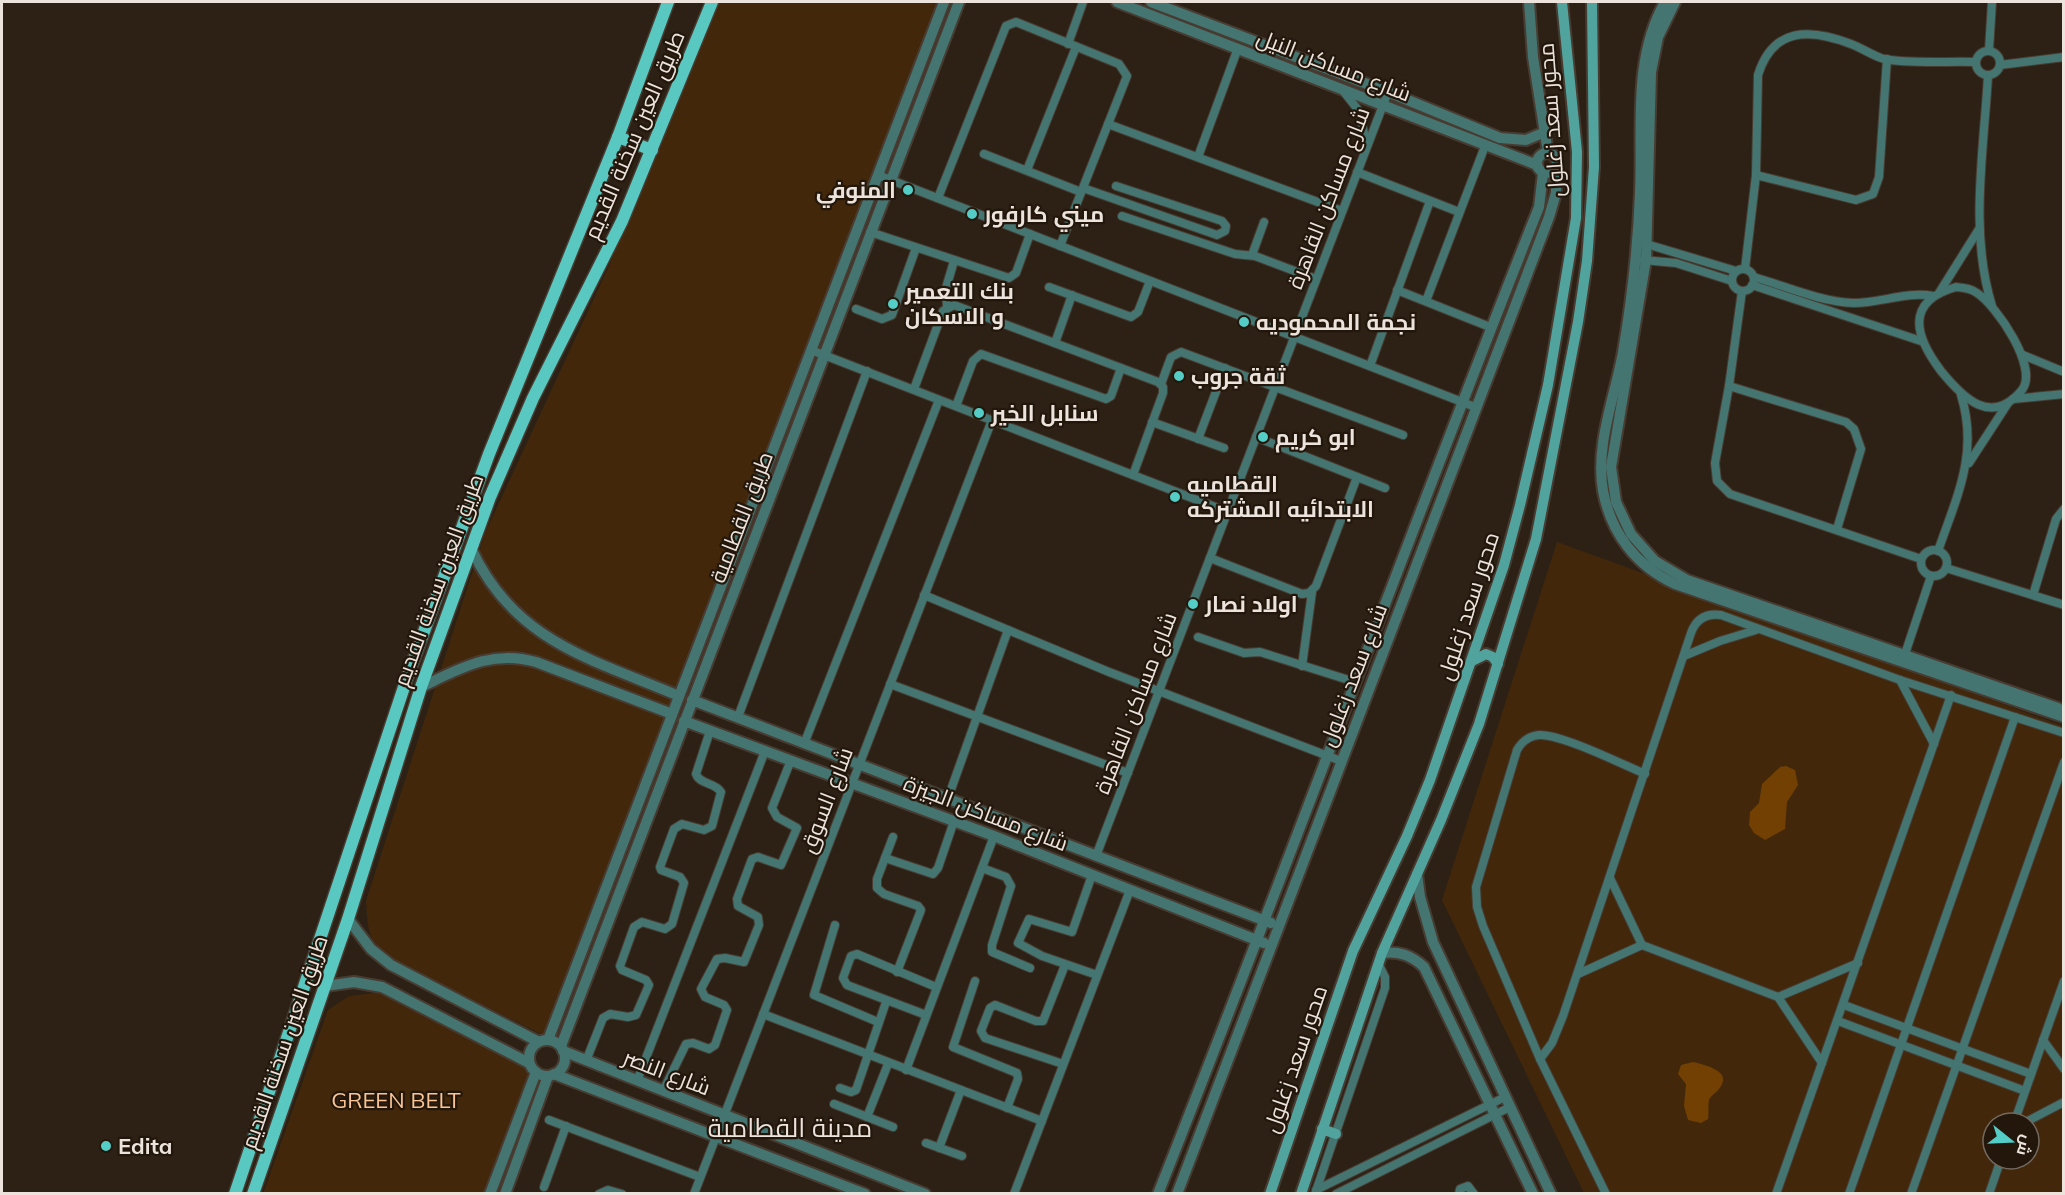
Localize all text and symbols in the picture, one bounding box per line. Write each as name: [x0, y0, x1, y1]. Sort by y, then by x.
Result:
street label: شارع مساكن النيل: [1253, 23, 1415, 108]
street label: طريق العين سخنة القديم: [577, 26, 693, 244]
street label: محور سعد زغلول: [1532, 42, 1570, 198]
street label: شارع مساكن القاهرة: [1280, 103, 1376, 293]
place label: المنوفي: [816, 176, 896, 208]
marker: المنوفي: [901, 183, 915, 197]
place label: ميني كارفور: [983, 200, 1104, 232]
marker: ميني كارفور: [965, 207, 979, 221]
place label: بنك التعمير و الاسكان: [904, 277, 1014, 330]
marker: بنك التعمير و الاسكان: [886, 297, 900, 311]
place label: نجمة المحموديه: [1256, 308, 1416, 336]
marker: نجمة المحموديه: [1237, 315, 1251, 329]
place label: ثقة جروب: [1191, 362, 1286, 390]
marker: ثقة جروب: [1172, 369, 1186, 383]
place label: سنابل الخير: [990, 399, 1099, 427]
marker: سنابل الخير: [972, 406, 986, 420]
place label: ابو كريم: [1275, 423, 1356, 453]
marker: ابو كريم: [1256, 430, 1270, 444]
street label: طريق القطامية: [703, 447, 779, 587]
street label: طريق العين سخنة القديم: [387, 470, 491, 691]
place label: القطاميه الابتدائيه المشتركه: [1187, 470, 1374, 523]
marker: القطاميه الابتدائيه المشتركه: [1168, 490, 1182, 504]
street label: محور سعد زغلول: [1431, 528, 1505, 684]
place label: اولاد نصار: [1204, 590, 1298, 618]
marker: اولاد نصار: [1186, 597, 1200, 611]
street label: شارع سعد زغلول: [1313, 599, 1394, 751]
street label: شارع مساكن القاهرة: [1087, 608, 1183, 798]
street label: شارع السوق: [793, 743, 860, 857]
street label: شارع مساكن الجيزة: [899, 769, 1072, 858]
street label: طريق العين سخنة القديم: [234, 931, 336, 1153]
street label: محور سعد زغلول: [1257, 982, 1333, 1136]
street label: شارع النصر: [617, 1042, 715, 1102]
park label: GREEN BELT: [331, 1086, 461, 1114]
district label: مدينة القطامية: [708, 1111, 872, 1144]
north arrow: [1981, 1111, 2041, 1171]
place label: Edita: [118, 1132, 172, 1160]
text: ش: [2013, 1133, 2038, 1158]
marker: Edita: [99, 1139, 113, 1153]

